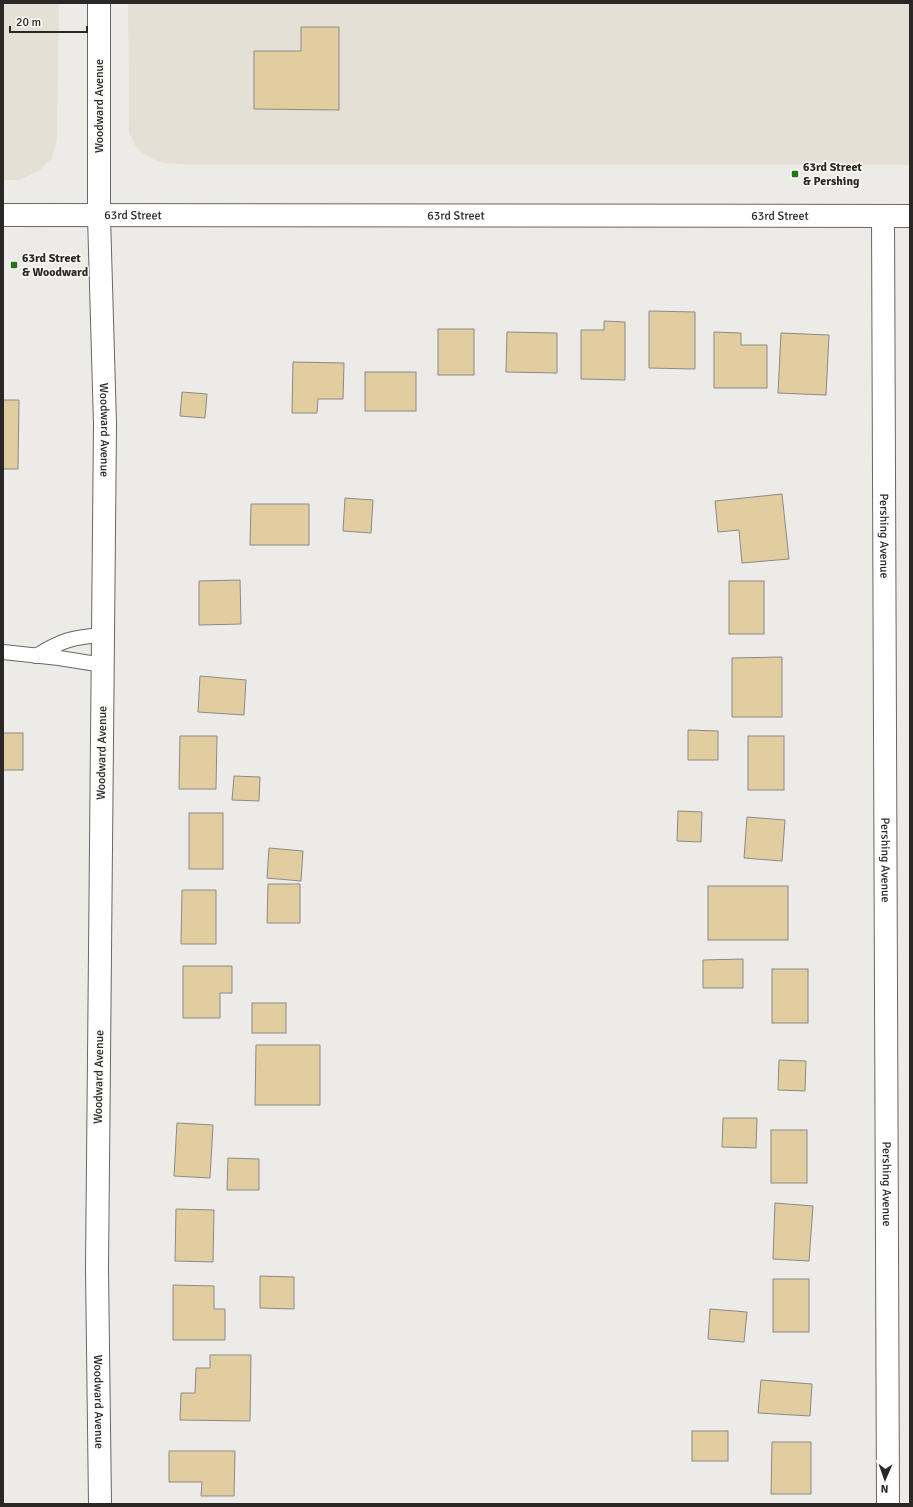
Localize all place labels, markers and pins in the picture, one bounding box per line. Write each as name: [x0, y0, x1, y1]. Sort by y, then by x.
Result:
place label: 63rd Street & Pershing: [803, 160, 862, 189]
marker: 63rd Street & Pershing: [790, 169, 800, 179]
place label: 63rd Street & Woodward: [22, 251, 89, 280]
marker: 63rd Street & Woodward: [9, 260, 19, 270]

